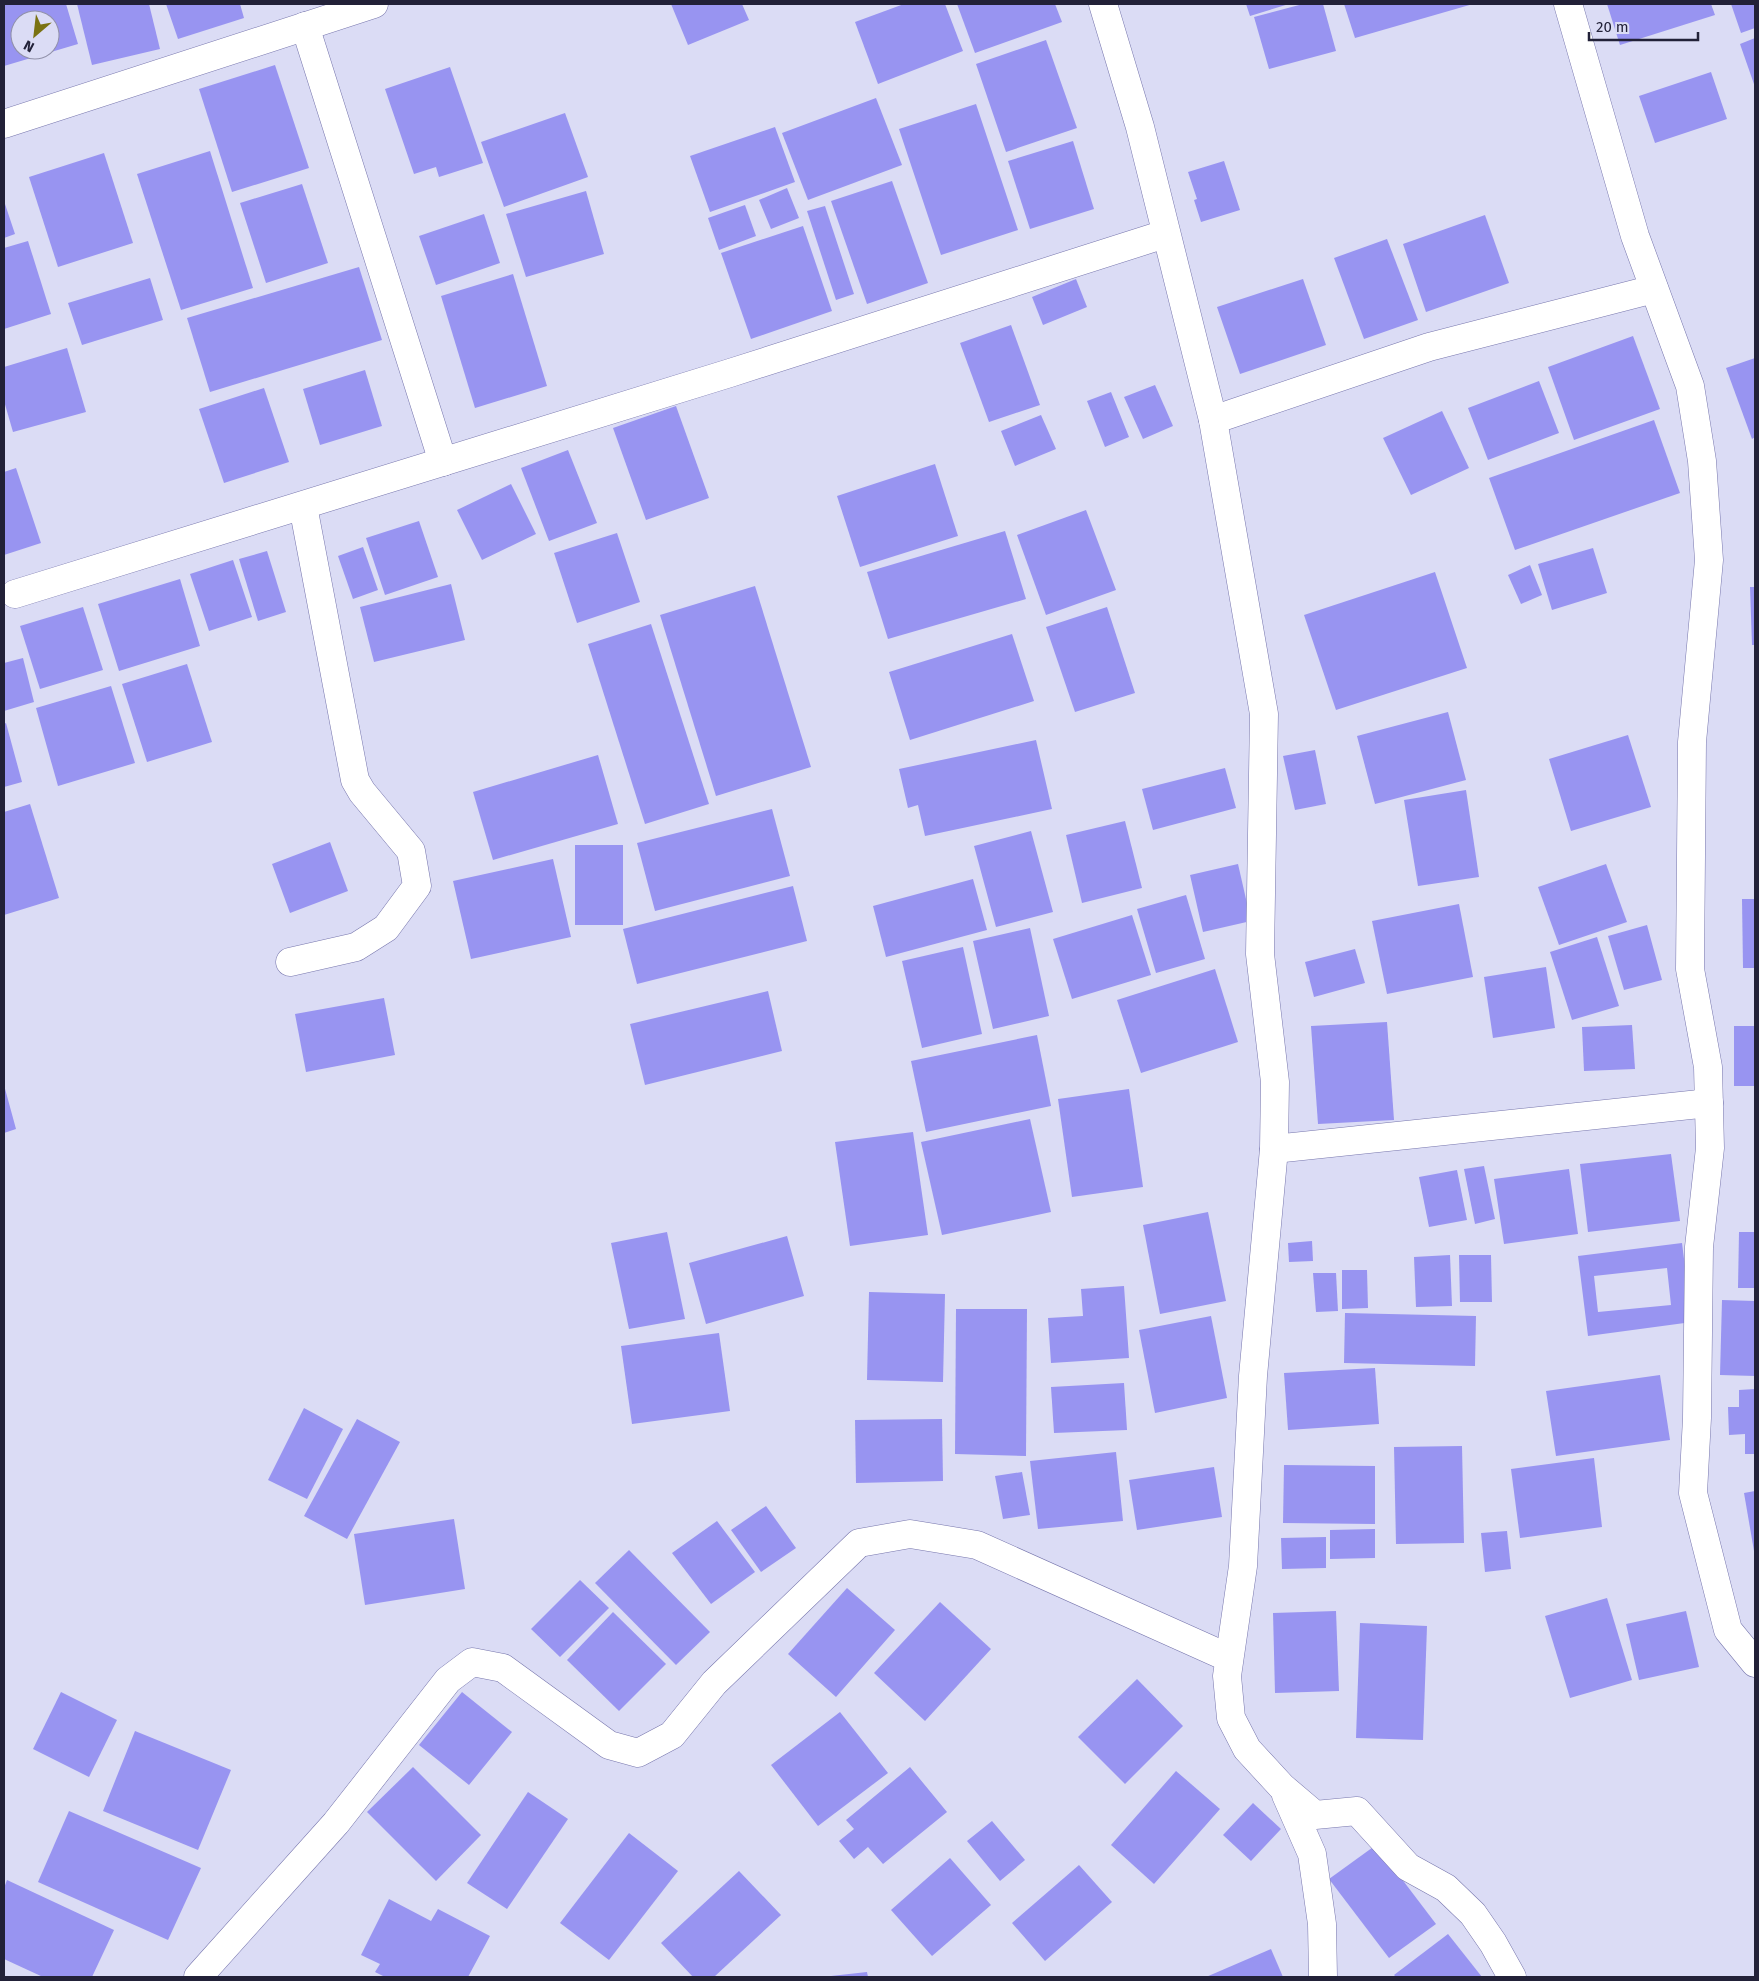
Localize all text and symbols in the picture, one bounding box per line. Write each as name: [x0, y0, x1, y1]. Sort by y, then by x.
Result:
north arrow: [10, 10, 60, 60]
scale bar: [1589, 10, 1698, 42]
text: 20 m: [1596, 18, 1629, 36]
text: N: [21, 36, 37, 56]

